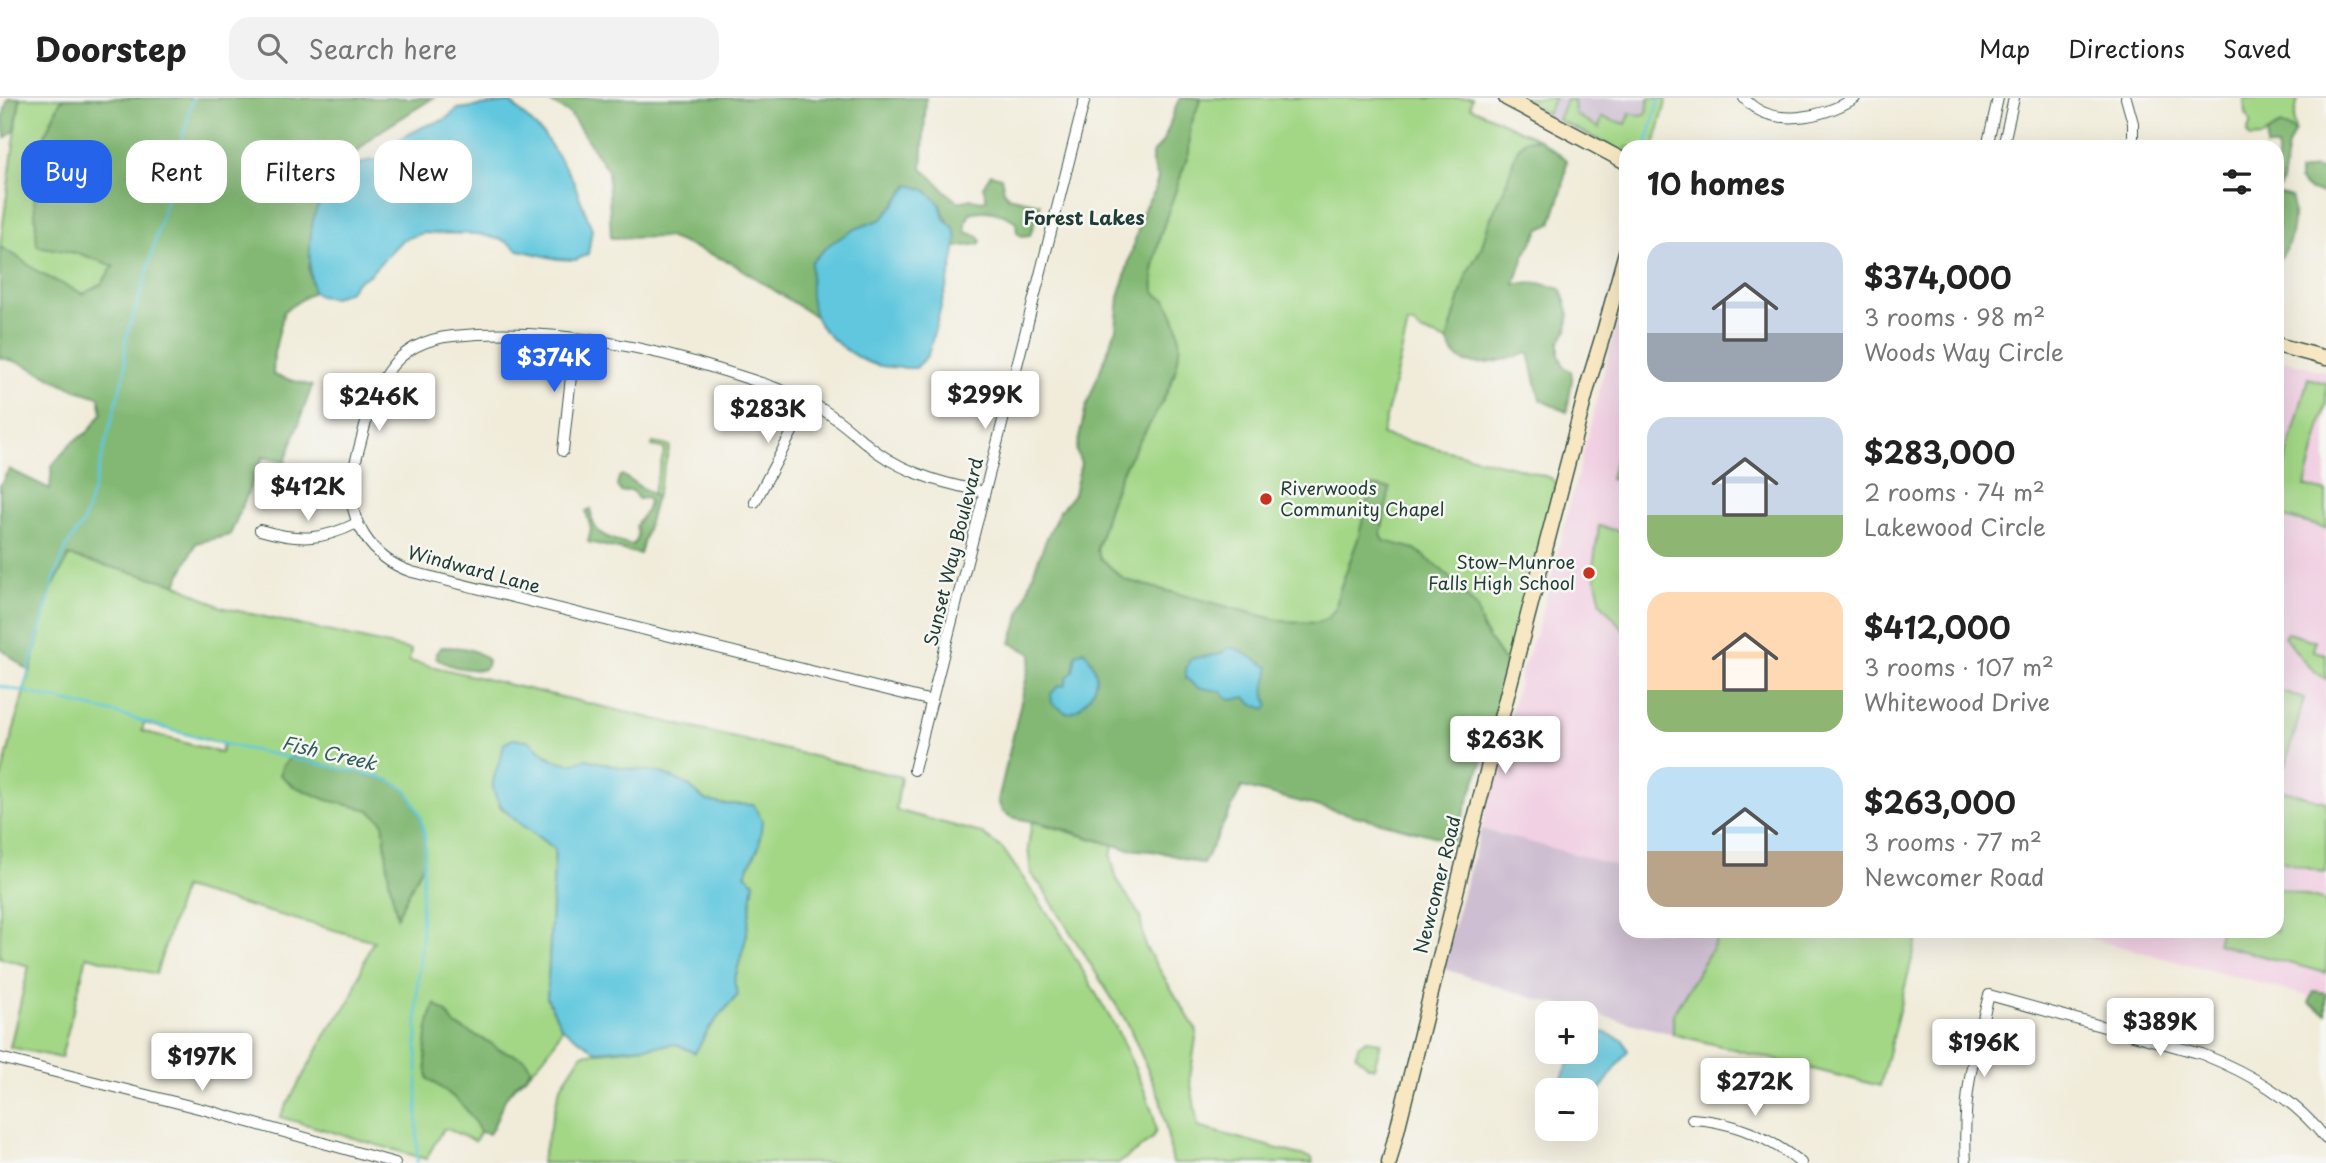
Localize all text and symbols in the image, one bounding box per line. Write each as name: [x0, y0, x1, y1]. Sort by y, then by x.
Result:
search box: [229, 17, 719, 80]
text: Doorstep: [35, 23, 187, 73]
icon: search: [253, 29, 291, 67]
text: Search here: [309, 29, 457, 68]
text: Map: [1979, 30, 2030, 66]
text: Directions: [2068, 30, 2185, 66]
text: Saved: [2223, 30, 2291, 66]
chip: Buy: [21, 140, 112, 203]
chip: Rent: [126, 140, 227, 203]
chip: Filters: [241, 140, 360, 203]
chip: New: [374, 140, 472, 203]
text: 10 homes: [1647, 160, 1785, 205]
icon: filters: [2218, 163, 2256, 201]
district label: Forest Lakes: [1024, 203, 1144, 231]
text: $374,000: [1864, 254, 2012, 299]
icon: home: [1703, 270, 1787, 354]
text: 3 rooms · 98 m²: [1864, 299, 2045, 334]
pin: $374K: [505, 334, 603, 394]
text: Woods Way Circle: [1864, 334, 2064, 369]
text: $374K: [517, 339, 591, 374]
pin: $299K: [936, 372, 1034, 431]
pin: $246K: [330, 374, 428, 433]
text: $299K: [947, 376, 1023, 411]
text: $246K: [339, 378, 419, 413]
pin: $283K: [719, 386, 817, 445]
text: $283K: [730, 390, 806, 425]
text: $283,000: [1864, 429, 2015, 474]
icon: home: [1703, 445, 1787, 529]
street label: Sunset Way Boulevard: [916, 455, 989, 649]
pin: $412K: [259, 464, 357, 523]
text: $412K: [271, 468, 345, 503]
place label: Riverwoods Community Chapel: [1280, 474, 1444, 522]
text: 2 rooms · 74 m²: [1864, 474, 2045, 509]
marker: Riverwoods Community Chapel: [1258, 491, 1274, 507]
text: Lakewood Circle: [1864, 509, 2046, 544]
street label: Windward Lane: [405, 538, 544, 599]
place label: Stow–Munroe Falls High School: [1428, 548, 1575, 596]
marker: Stow–Munroe Falls High School: [1581, 565, 1597, 581]
text: $412,000: [1864, 604, 2011, 649]
icon: home: [1703, 620, 1787, 704]
text: 3 rooms · 107 m²: [1864, 649, 2054, 684]
text: Whitewood Drive: [1864, 684, 2050, 719]
pin: $263K: [1456, 716, 1554, 776]
text: $263K: [1466, 721, 1544, 756]
water label: Fish Creek: [279, 728, 380, 777]
text: $263,000: [1864, 779, 2016, 824]
icon: home: [1703, 795, 1787, 879]
street label: Newcomer Road: [1406, 813, 1467, 956]
text: 3 rooms · 77 m²: [1864, 824, 2042, 859]
text: Newcomer Road: [1864, 859, 2045, 894]
pin: $389K: [2111, 998, 2209, 1058]
map controls: [1535, 1001, 1598, 1141]
button: +: [1535, 1001, 1598, 1064]
text: $389K: [2123, 1003, 2197, 1038]
pin: $196K: [1935, 1020, 2033, 1079]
text: $196K: [1948, 1024, 2020, 1059]
pin: $197K: [153, 1034, 251, 1093]
text: $197K: [167, 1038, 237, 1073]
pin: $272K: [1706, 1058, 1804, 1118]
text: $272K: [1717, 1063, 1793, 1098]
button: −: [1535, 1078, 1598, 1141]

